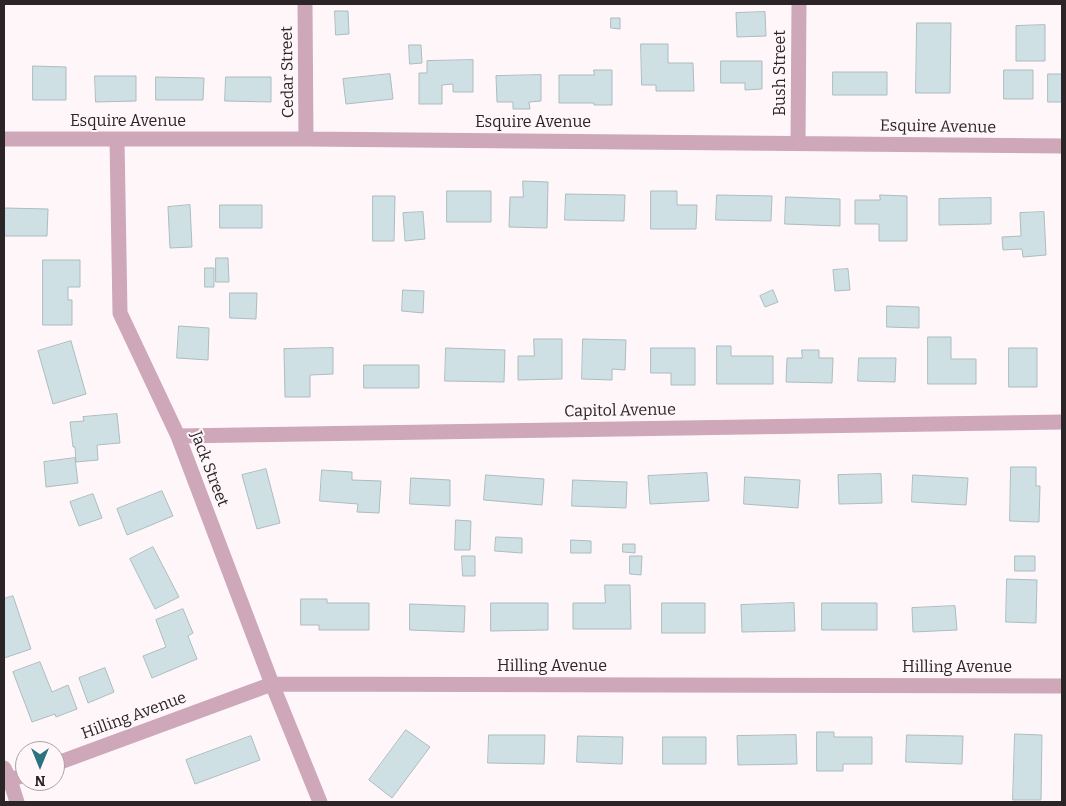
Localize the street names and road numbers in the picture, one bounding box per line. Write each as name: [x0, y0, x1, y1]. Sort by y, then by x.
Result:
street label: Cedar Street: [278, 26, 298, 118]
street label: Bush Street: [771, 30, 791, 116]
street label: Esquire Avenue: [70, 112, 186, 132]
street label: Esquire Avenue: [475, 113, 591, 133]
street label: Esquire Avenue: [880, 116, 996, 138]
street label: Capitol Avenue: [564, 400, 676, 422]
street label: Jack Street: [186, 429, 232, 509]
street label: Hilling Avenue: [497, 657, 607, 677]
street label: Hilling Avenue: [902, 658, 1012, 678]
street label: Hilling Avenue: [79, 688, 189, 744]

